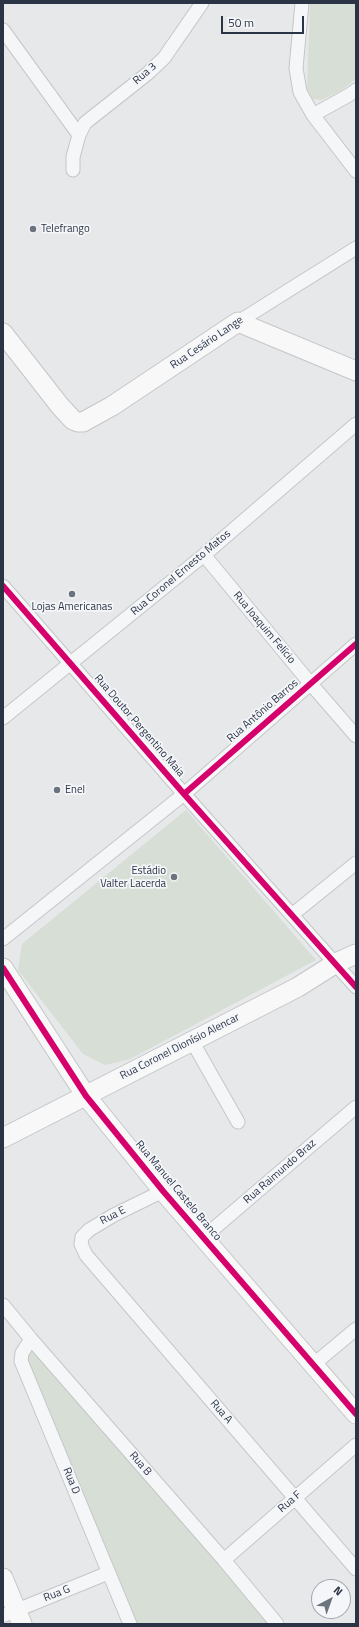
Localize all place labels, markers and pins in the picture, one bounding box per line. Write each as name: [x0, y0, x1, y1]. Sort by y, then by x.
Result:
place label: Telefrango: [41, 222, 90, 236]
marker: Telefrango: [28, 224, 38, 234]
marker: Lojas Americanas: [67, 589, 77, 599]
place label: Lojas Americanas: [32, 600, 112, 614]
place label: Enel: [65, 783, 85, 797]
marker: Enel: [52, 785, 62, 795]
place label: Estádio Valter Lacerda: [100, 864, 166, 890]
marker: Estádio Valter Lacerda: [169, 872, 179, 882]

